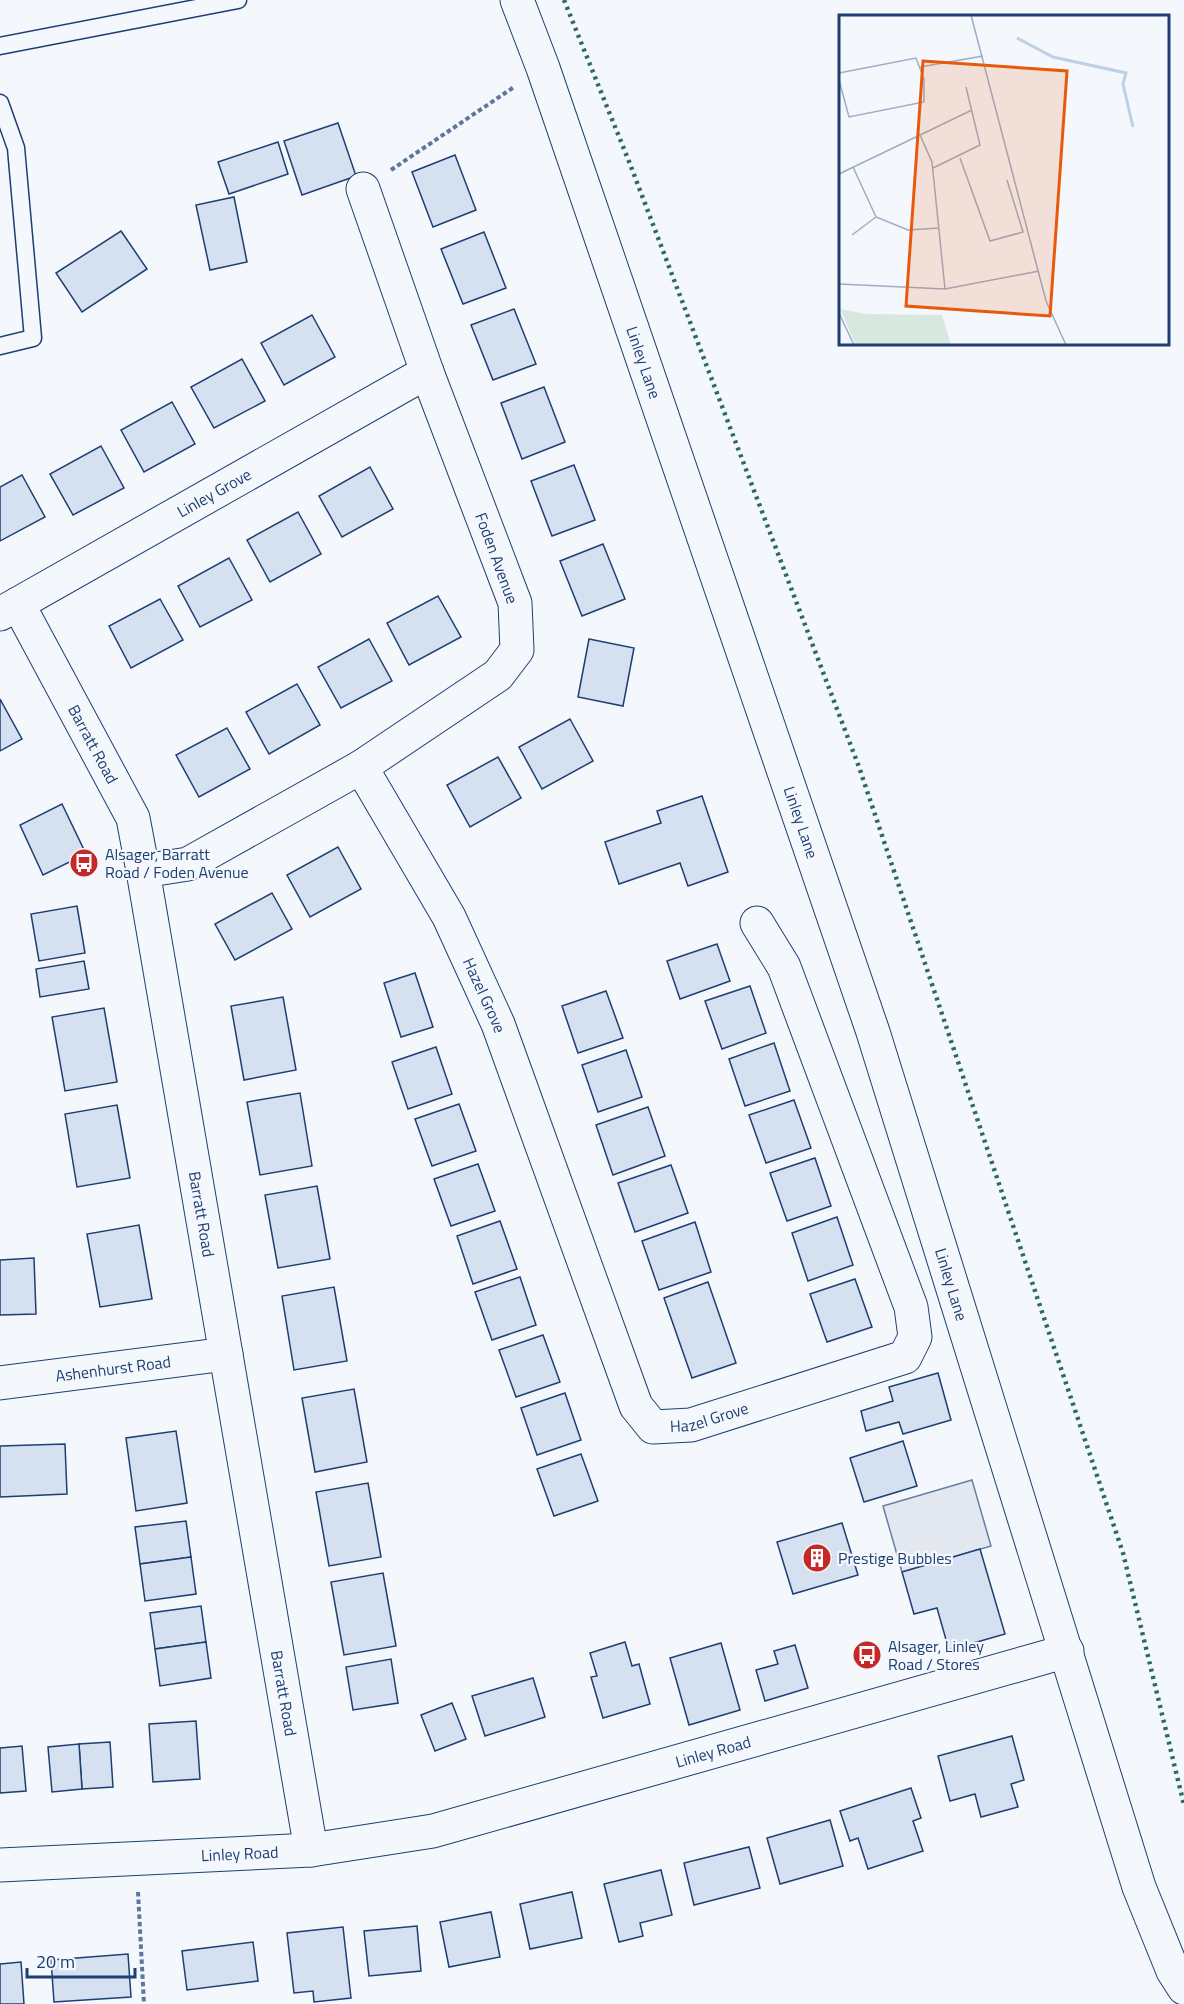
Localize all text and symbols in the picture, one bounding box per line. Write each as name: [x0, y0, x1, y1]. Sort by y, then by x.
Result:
inset map: [839, 15, 1169, 345]
street label: Linley Lane: [620, 323, 667, 402]
street label: Linley Grove: [172, 462, 256, 523]
street label: Foden Avenue: [469, 509, 525, 607]
street label: Barratt Road: [62, 700, 124, 788]
street label: Linley Lane: [778, 783, 825, 862]
place label: Alsager, Barratt Road / Foden Avenue: [105, 842, 249, 884]
bus stop icon: Alsager, Barratt Road / Foden Avenue: [68, 847, 100, 879]
street label: Hazel Grove: [457, 954, 512, 1036]
street label: Barratt Road: [183, 1169, 221, 1259]
street label: Linley Lane: [929, 1245, 974, 1324]
street label: Ashenhurst Road: [54, 1349, 172, 1388]
street label: Hazel Grove: [669, 1396, 751, 1438]
building icon: Prestige Bubbles: [801, 1542, 833, 1574]
place label: Prestige Bubbles: [838, 1546, 952, 1570]
place label: Alsager, Linley Road / Stores: [888, 1634, 984, 1676]
bus stop icon: Alsager, Linley Road / Stores: [851, 1639, 883, 1671]
street label: Barratt Road: [265, 1648, 303, 1738]
street label: Linley Road: [673, 1729, 754, 1774]
street label: Linley Road: [201, 1840, 279, 1867]
scale bar: [27, 1941, 135, 1979]
text: 20 m: [36, 1948, 75, 1975]

